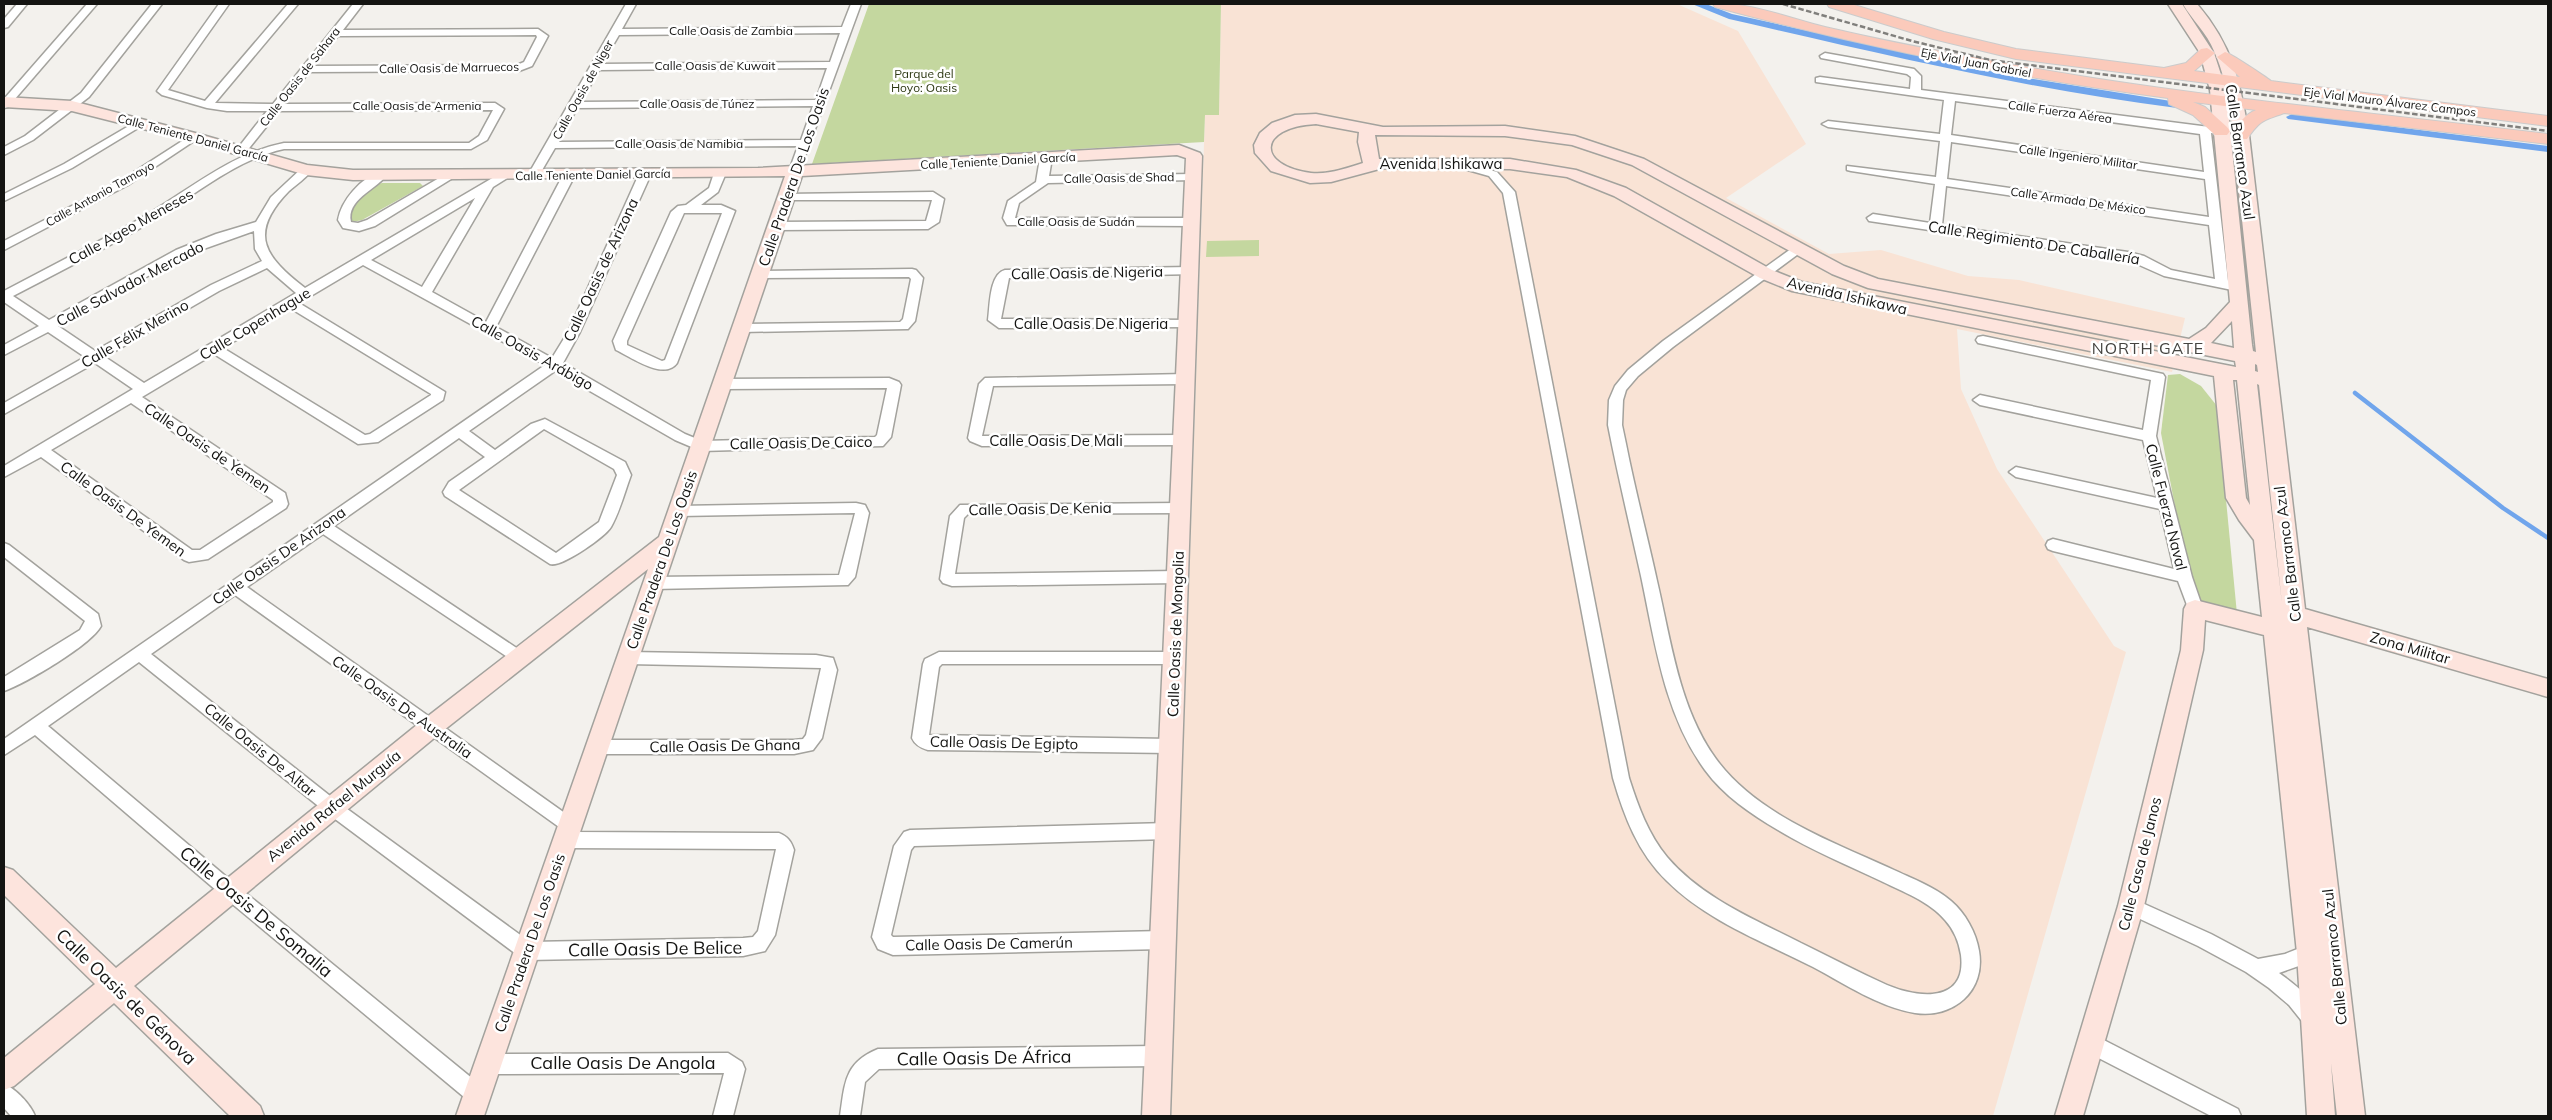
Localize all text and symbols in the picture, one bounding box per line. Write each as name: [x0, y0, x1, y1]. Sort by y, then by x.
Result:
street label: Calle Oasis de Zambia: [669, 23, 793, 38]
street label: Calle Oasis de Sahara: [256, 24, 343, 129]
street label: Calle Oasis de Niger: [549, 37, 617, 142]
street label: Eje Vial Juan Gabriel: [1920, 44, 2032, 81]
street label: Calle Oasis de Kuwait: [655, 58, 775, 73]
street label: Calle Oasis de Marruecos: [379, 59, 519, 76]
park label: Parque del Hoyo: Oasis: [891, 66, 957, 95]
street label: Calle Barranco Azul: [2222, 83, 2259, 221]
street label: Eje Vial Mauro Álvarez Campos: [2303, 83, 2477, 120]
street label: Calle Pradera De Los Oasis: [754, 85, 833, 269]
street label: Calle Oasis de Túnez: [640, 96, 754, 111]
street label: Calle Fuerza Aérea: [2007, 97, 2113, 126]
street label: Calle Oasis de Armenia: [352, 98, 482, 113]
street label: Calle Teniente Daniel García: [116, 110, 270, 165]
street label: Calle Oasis de Namibia: [615, 136, 743, 151]
street label: Calle Ingeniero Militar: [2018, 141, 2139, 172]
street label: Calle Teniente Daniel García: [920, 149, 1076, 172]
street label: Avenida Ishikawa: [1379, 154, 1503, 173]
street label: Calle Antonio Tamayo: [43, 157, 157, 230]
street label: Calle Teniente Daniel García: [515, 166, 671, 183]
street label: Calle Oasis de Shad: [1064, 169, 1174, 186]
street label: Calle Ageo Meneses: [65, 184, 197, 269]
street label: Calle Armada De México: [2009, 184, 2147, 217]
street label: Calle Oasis de Arizona: [559, 195, 642, 345]
street label: Calle Oasis de Sudán: [1017, 214, 1135, 229]
street label: Calle Regimiento De Caballería: [1927, 216, 2141, 269]
street label: Calle Salvador Mercado: [53, 237, 207, 330]
street label: Calle Oasis de Nigeria: [1011, 262, 1163, 283]
street label: Avenida Ishikawa: [1785, 272, 1909, 319]
street label: Calle Copenhague: [196, 283, 314, 364]
street label: Calle Félix Merino: [78, 295, 192, 372]
street label: Calle Oasis Arábigo: [468, 311, 597, 394]
street label: Calle Oasis De Nigeria: [1014, 314, 1168, 333]
district label: NORTH GATE: [2092, 338, 2204, 358]
street label: Calle Oasis de Yemen: [140, 398, 274, 497]
street label: Calle Oasis De Mali: [989, 431, 1123, 450]
street label: Calle Oasis De Caico: [729, 432, 873, 453]
street label: Calle Fuerza Naval: [2142, 442, 2191, 572]
street label: Calle Oasis De Yemen: [57, 457, 190, 561]
street label: Calle Pradera De Los Oasis: [622, 468, 701, 652]
street label: Calle Barranco Azul: [2270, 485, 2305, 623]
street label: Calle Oasis De Kenia: [968, 498, 1112, 519]
street label: Calle Oasis De Arizona: [208, 502, 349, 609]
street label: Calle Oasis de Mongolia: [1163, 551, 1188, 717]
street label: Zona Militar: [2368, 627, 2453, 668]
street label: Calle Oasis De Australia: [328, 651, 476, 762]
street label: Calle Oasis De Altar: [200, 699, 321, 801]
street label: Calle Oasis De Egipto: [930, 732, 1078, 753]
street label: Calle Oasis De Ghana: [649, 735, 801, 756]
street label: Avenida Rafael Murguía: [263, 746, 405, 866]
street label: Calle Casa de Janos: [2114, 795, 2165, 933]
street label: Calle Oasis De Somalia: [175, 841, 338, 982]
street label: Calle Pradera De Los Oasis: [490, 851, 569, 1035]
street label: Calle Barranco Azul: [2318, 888, 2351, 1026]
street label: Calle Oasis de Génova: [51, 924, 201, 1070]
street label: Calle Oasis De Camerún: [905, 933, 1073, 954]
street label: Calle Oasis De Belice: [568, 935, 742, 962]
street label: Calle Oasis De África: [896, 1044, 1072, 1071]
street label: Calle Oasis De Angola: [530, 1051, 716, 1074]

